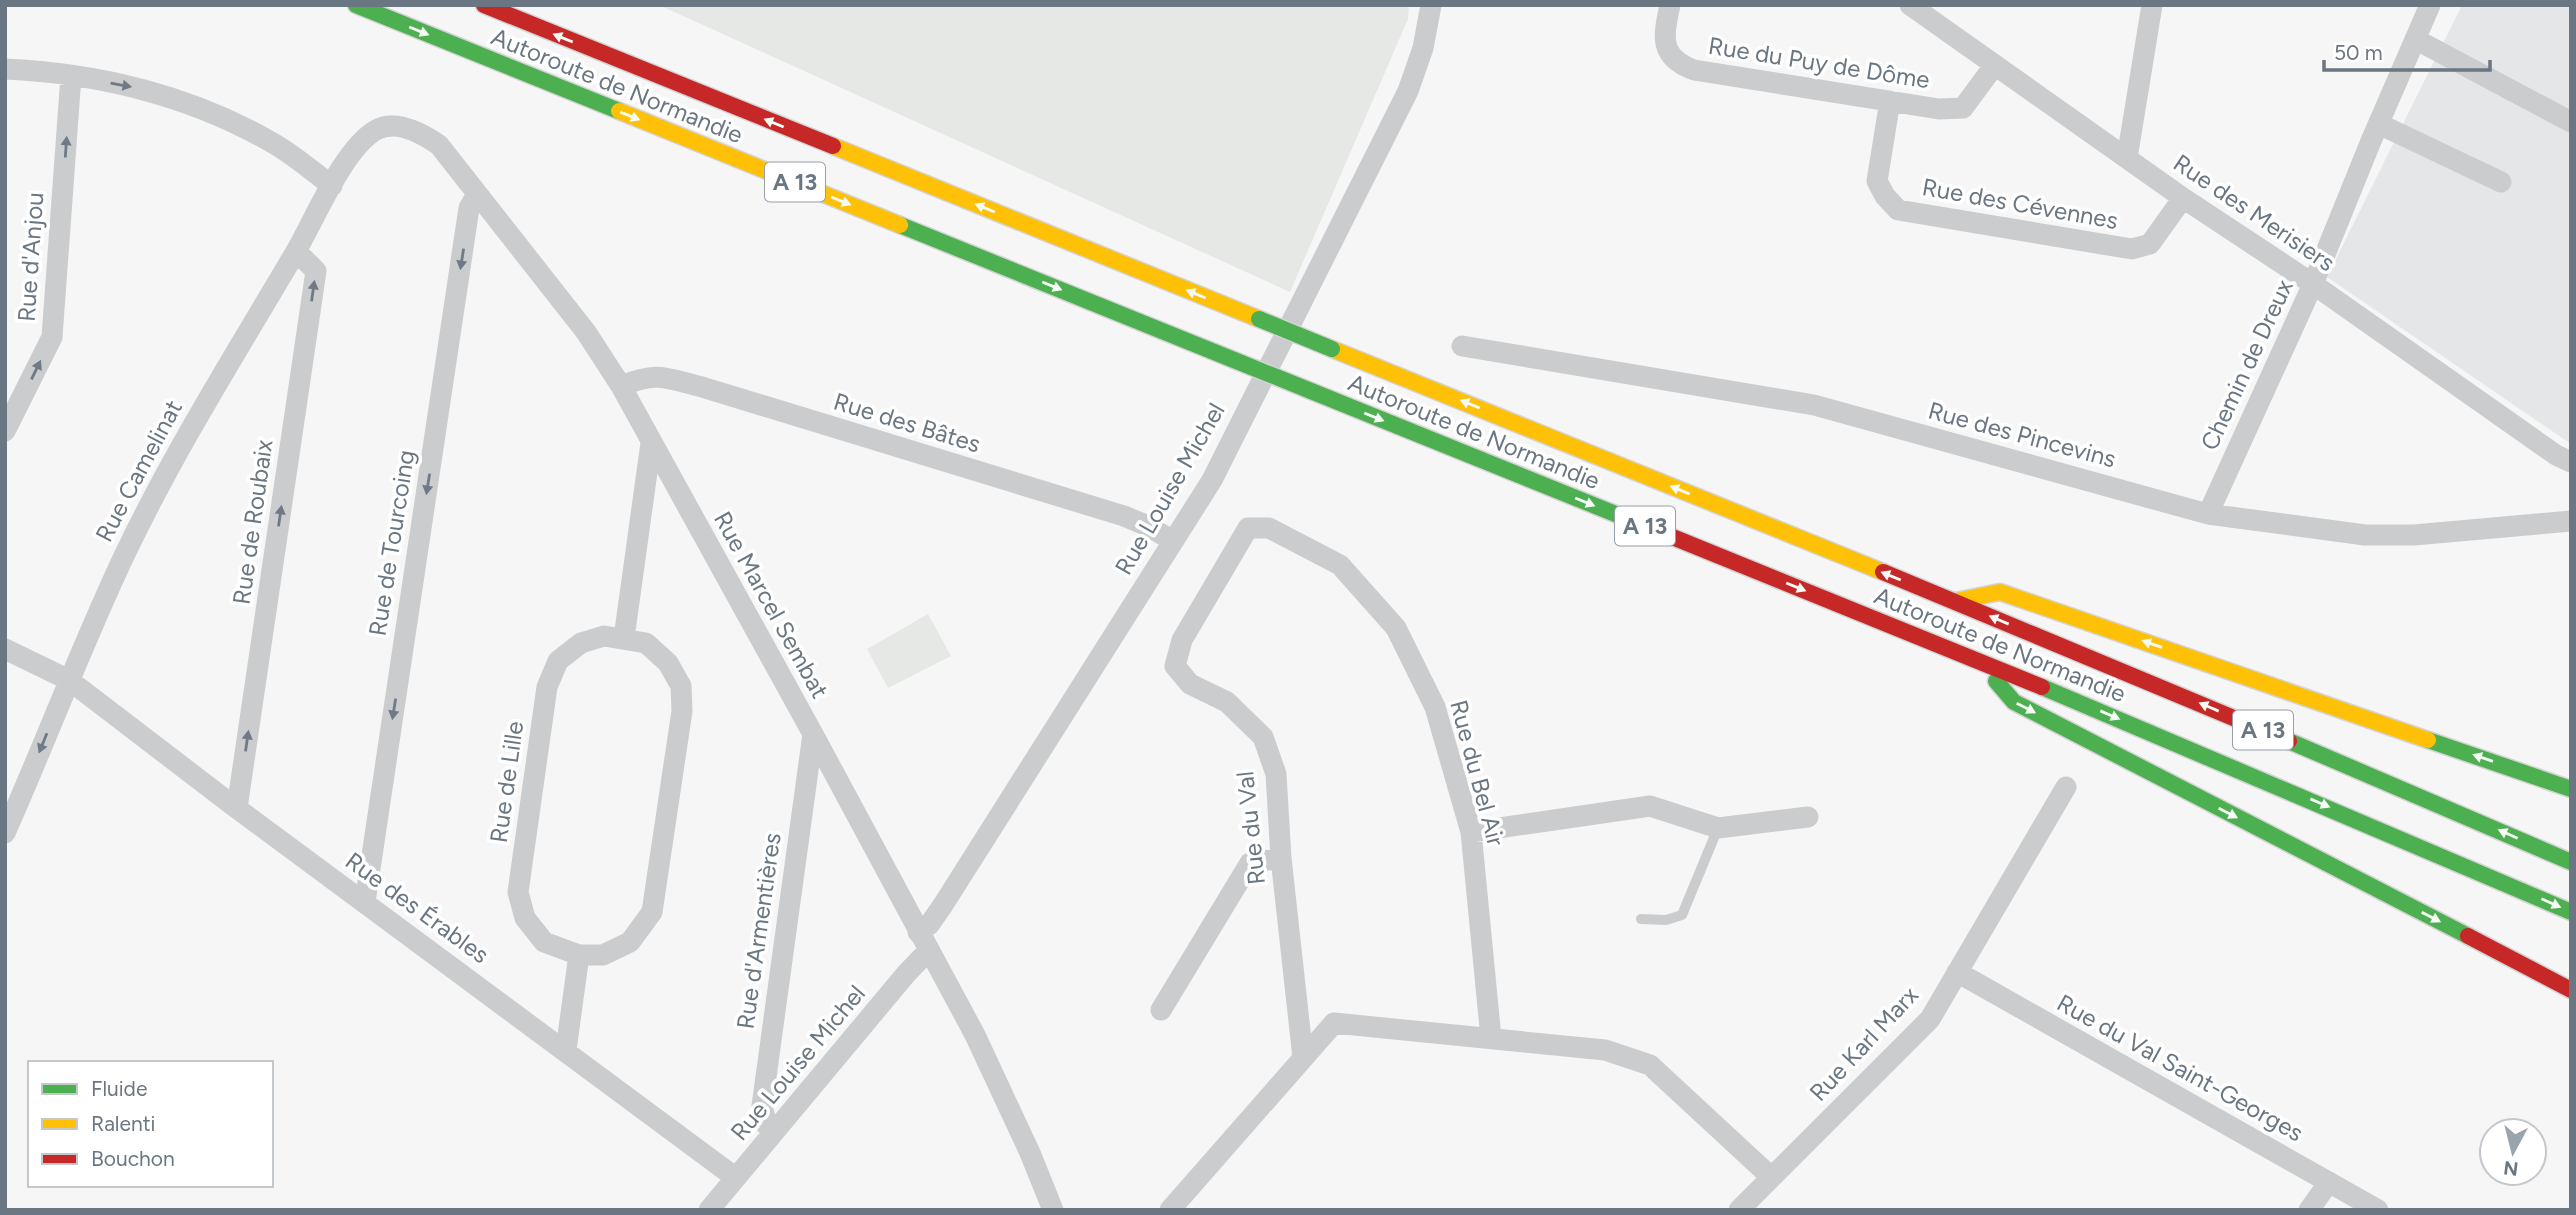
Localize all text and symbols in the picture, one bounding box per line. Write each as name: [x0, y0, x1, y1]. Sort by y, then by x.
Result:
street label: Autoroute de Normandie: [487, 22, 747, 149]
one-way arrow: [409, 25, 430, 36]
scale bar: [2324, 28, 2490, 72]
street label: Rue du Puy de Dôme: [1706, 31, 1932, 94]
one-way arrow: [553, 32, 574, 43]
text: 50 m: [2334, 40, 2383, 65]
one-way arrow: [110, 80, 132, 91]
one-way arrow: [620, 111, 641, 122]
one-way arrow: [764, 117, 784, 129]
one-way arrow: [60, 135, 71, 157]
street label: Rue des Merisiers: [2168, 148, 2340, 277]
road number: A 13: [765, 162, 825, 202]
street label: Rue des Cévennes: [1920, 172, 2120, 235]
street label: Rue d'Anjou: [12, 191, 49, 323]
one-way arrow: [831, 196, 852, 207]
one-way arrow: [974, 203, 995, 214]
one-way arrow: [456, 249, 467, 271]
street label: Chemin de Dreux: [2194, 274, 2299, 455]
one-way arrow: [308, 280, 319, 302]
one-way arrow: [1042, 281, 1063, 292]
one-way arrow: [1185, 288, 1206, 299]
one-way arrow: [30, 360, 41, 380]
street label: Autoroute de Normandie: [1344, 368, 1604, 495]
street label: Rue des Bâtes: [830, 386, 984, 459]
street label: Rue Camelinat: [89, 395, 188, 546]
street label: Rue des Pincevins: [1925, 396, 2119, 473]
street label: Rue Louise Michel: [1109, 398, 1231, 580]
one-way arrow: [1459, 399, 1480, 410]
one-way arrow: [1364, 411, 1385, 422]
street label: Rue de Roubaix: [227, 437, 279, 606]
street label: Rue de Tourcoing: [363, 448, 421, 638]
one-way arrow: [422, 474, 433, 496]
one-way arrow: [1670, 484, 1691, 495]
one-way arrow: [1575, 496, 1596, 507]
one-way arrow: [275, 505, 286, 527]
street label: Rue Marcel Sembat: [708, 506, 835, 703]
road number: A 13: [1615, 506, 1675, 546]
one-way arrow: [1880, 570, 1901, 581]
one-way arrow: [1786, 581, 1807, 592]
street label: Autoroute de Normandie: [1870, 581, 2130, 708]
one-way arrow: [1988, 614, 2009, 625]
one-way arrow: [2142, 638, 2163, 649]
street label: Rue du Bel Air: [1444, 697, 1511, 849]
one-way arrow: [388, 698, 399, 720]
one-way arrow: [2198, 702, 2219, 713]
one-way arrow: [2016, 703, 2036, 714]
one-way arrow: [2099, 710, 2120, 721]
road number: A 13: [2233, 710, 2293, 750]
street label: Rue de Lille: [484, 719, 529, 844]
one-way arrow: [242, 730, 253, 752]
one-way arrow: [37, 733, 48, 754]
one-way arrow: [2472, 752, 2493, 763]
street label: Rue du Val: [1230, 770, 1271, 886]
one-way arrow: [2309, 798, 2330, 809]
one-way arrow: [2219, 806, 2239, 818]
one-way arrow: [2498, 829, 2519, 840]
street label: Rue d'Armentières: [730, 831, 787, 1031]
street label: Rue des Érables: [340, 846, 495, 969]
one-way arrow: [2541, 897, 2561, 909]
one-way arrow: [2421, 911, 2441, 922]
street label: Rue Louise Michel: [724, 979, 871, 1146]
street label: Rue Karl Marx: [1803, 980, 1924, 1107]
street label: Rue du Val Saint-Georges: [2052, 988, 2308, 1147]
legend: [28, 1061, 273, 1187]
text: Fluide: [91, 1076, 147, 1101]
text: Ralenti: [91, 1111, 155, 1136]
north arrow: [2478, 1117, 2548, 1187]
text: Bouchon: [91, 1146, 175, 1171]
text: N: [2502, 1156, 2520, 1181]

